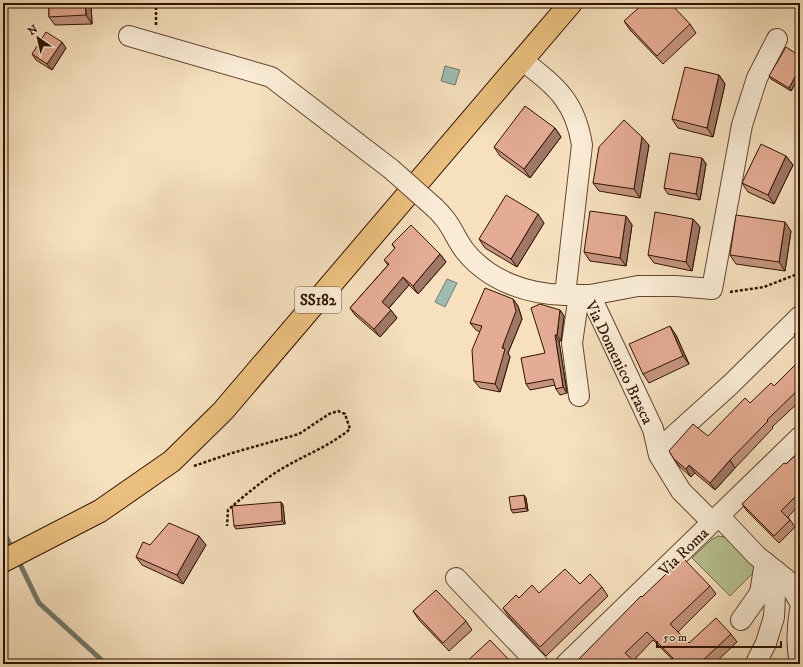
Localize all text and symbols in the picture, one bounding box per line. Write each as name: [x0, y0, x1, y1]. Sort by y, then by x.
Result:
north arrow: [18, 18, 58, 58]
text: N: [25, 22, 41, 39]
road number: SS182: [295, 287, 341, 313]
street label: Via Domenico Brasca: [580, 296, 658, 428]
street label: Via Roma: [654, 523, 713, 581]
scale bar: [657, 623, 781, 649]
text: 50 m: [663, 630, 687, 645]

